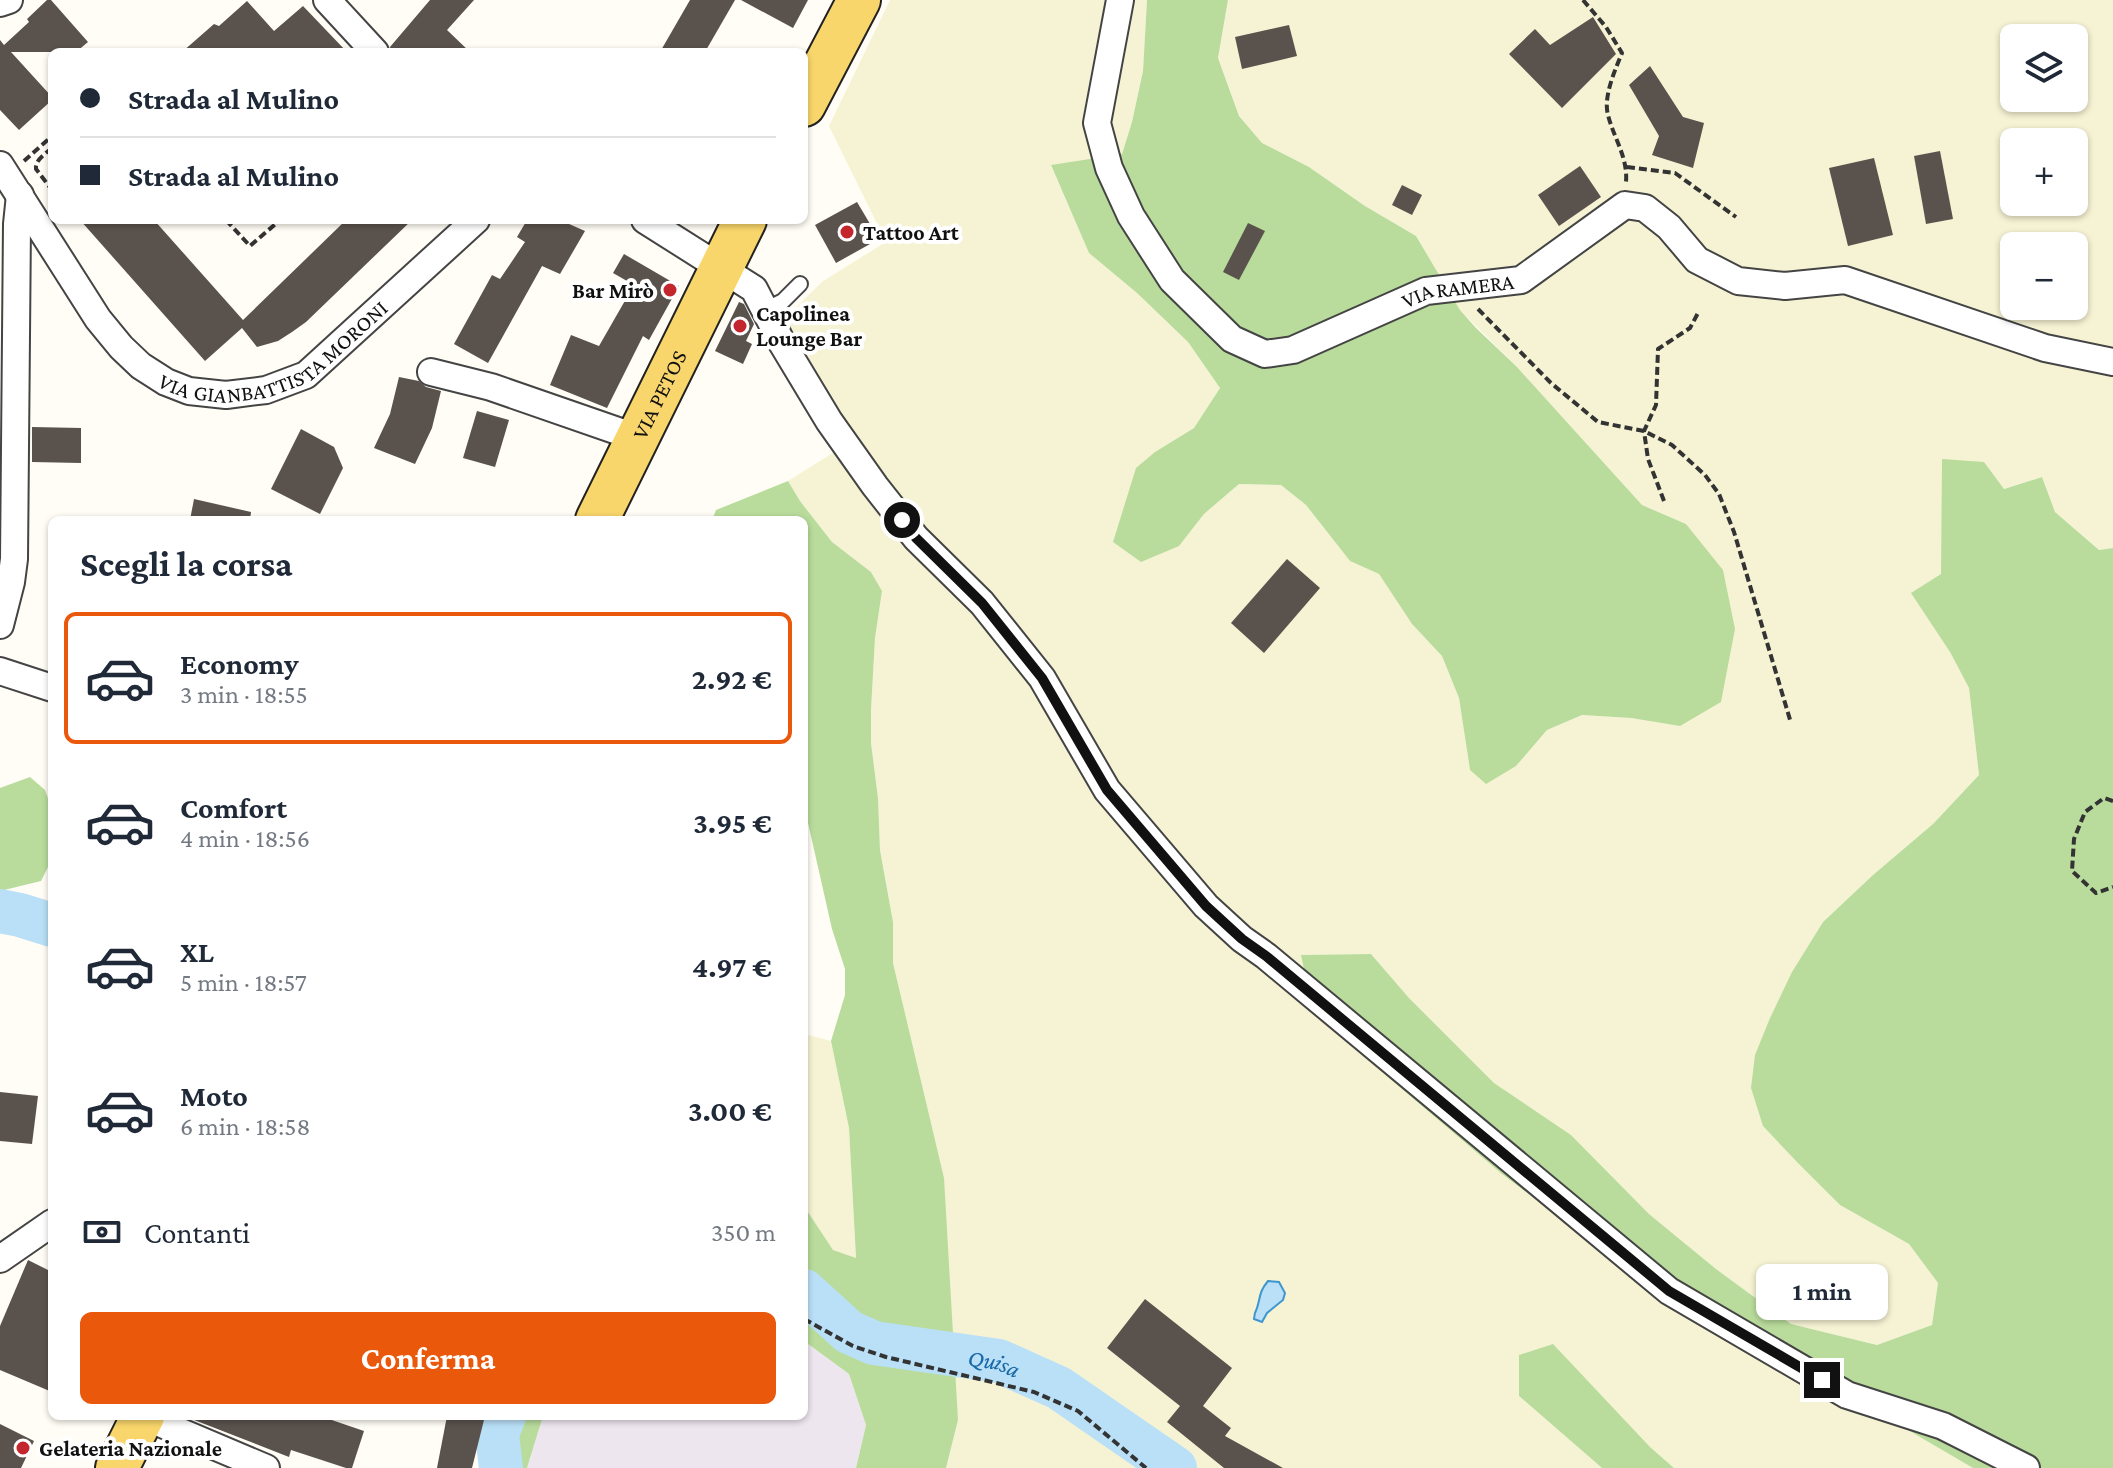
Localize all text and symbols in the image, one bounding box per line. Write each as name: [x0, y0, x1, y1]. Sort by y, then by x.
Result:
map controls: [2000, 24, 2088, 320]
button: layers: [2000, 24, 2088, 112]
text: Strada al Mulino: [128, 82, 339, 115]
button: +: [2000, 128, 2088, 216]
text: Strada al Mulino: [128, 159, 339, 192]
place label: Tattoo Art: [863, 220, 960, 245]
marker: Tattoo Art: [838, 223, 856, 241]
button: −: [2000, 232, 2088, 320]
street label: VIA RAMERA: [1397, 268, 1516, 313]
place label: Bar Mirò: [572, 278, 654, 303]
marker: Bar Mirò: [661, 281, 679, 299]
street label: VIA GIANBATTISTA MORONI: [154, 295, 392, 408]
place label: Capolinea Lounge Bar: [756, 301, 863, 351]
marker: Capolinea Lounge Bar: [731, 317, 749, 335]
street label: VIA PETOS: [627, 346, 691, 443]
route start: [884, 502, 920, 538]
text: Scegli la corsa: [80, 544, 293, 584]
icon: car: [84, 642, 156, 714]
text: Economy: [180, 647, 299, 680]
text: 2.92 €: [692, 662, 772, 695]
text: 3 min · 18:55: [180, 680, 308, 709]
icon: car: [84, 786, 156, 858]
text: Comfort: [180, 791, 287, 824]
text: 3.95 €: [693, 806, 772, 839]
text: 4 min · 18:56: [180, 824, 310, 853]
icon: car: [84, 930, 156, 1002]
text: XL: [180, 935, 214, 968]
text: 4.97 €: [692, 950, 772, 983]
text: 5 min · 18:57: [180, 968, 307, 997]
icon: car: [84, 1074, 156, 1146]
text: Moto: [180, 1079, 248, 1112]
text: 3.00 €: [688, 1094, 772, 1127]
text: 6 min · 18:58: [180, 1112, 311, 1141]
icon: cash: [80, 1210, 124, 1254]
text: Contanti: [144, 1216, 250, 1249]
text: 350 m: [711, 1218, 776, 1247]
callout: 1 min: [1756, 1264, 1888, 1320]
text: 1 min: [1792, 1277, 1852, 1306]
button: Conferma: [80, 1312, 776, 1404]
water label: Quisa: [966, 1343, 1025, 1382]
route end: [1804, 1362, 1840, 1398]
place label: Gelateria Nazionale: [39, 1436, 222, 1461]
marker: Gelateria Nazionale: [14, 1439, 32, 1457]

